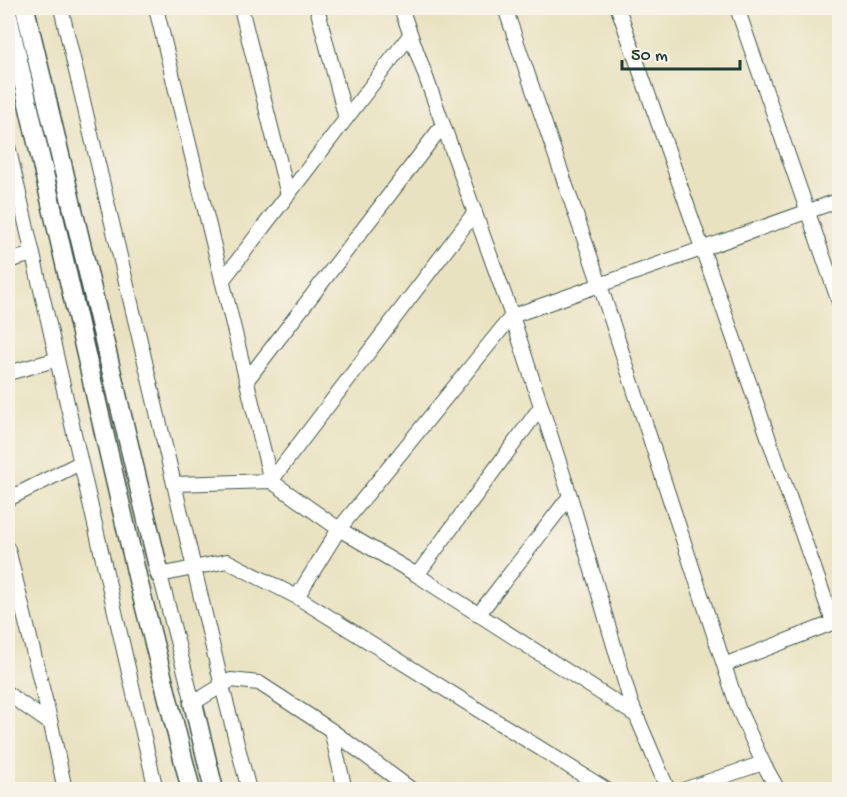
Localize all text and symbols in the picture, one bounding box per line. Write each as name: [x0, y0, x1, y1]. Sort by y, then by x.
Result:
scale bar: [622, 33, 740, 71]
text: 50 m: [631, 46, 668, 67]

